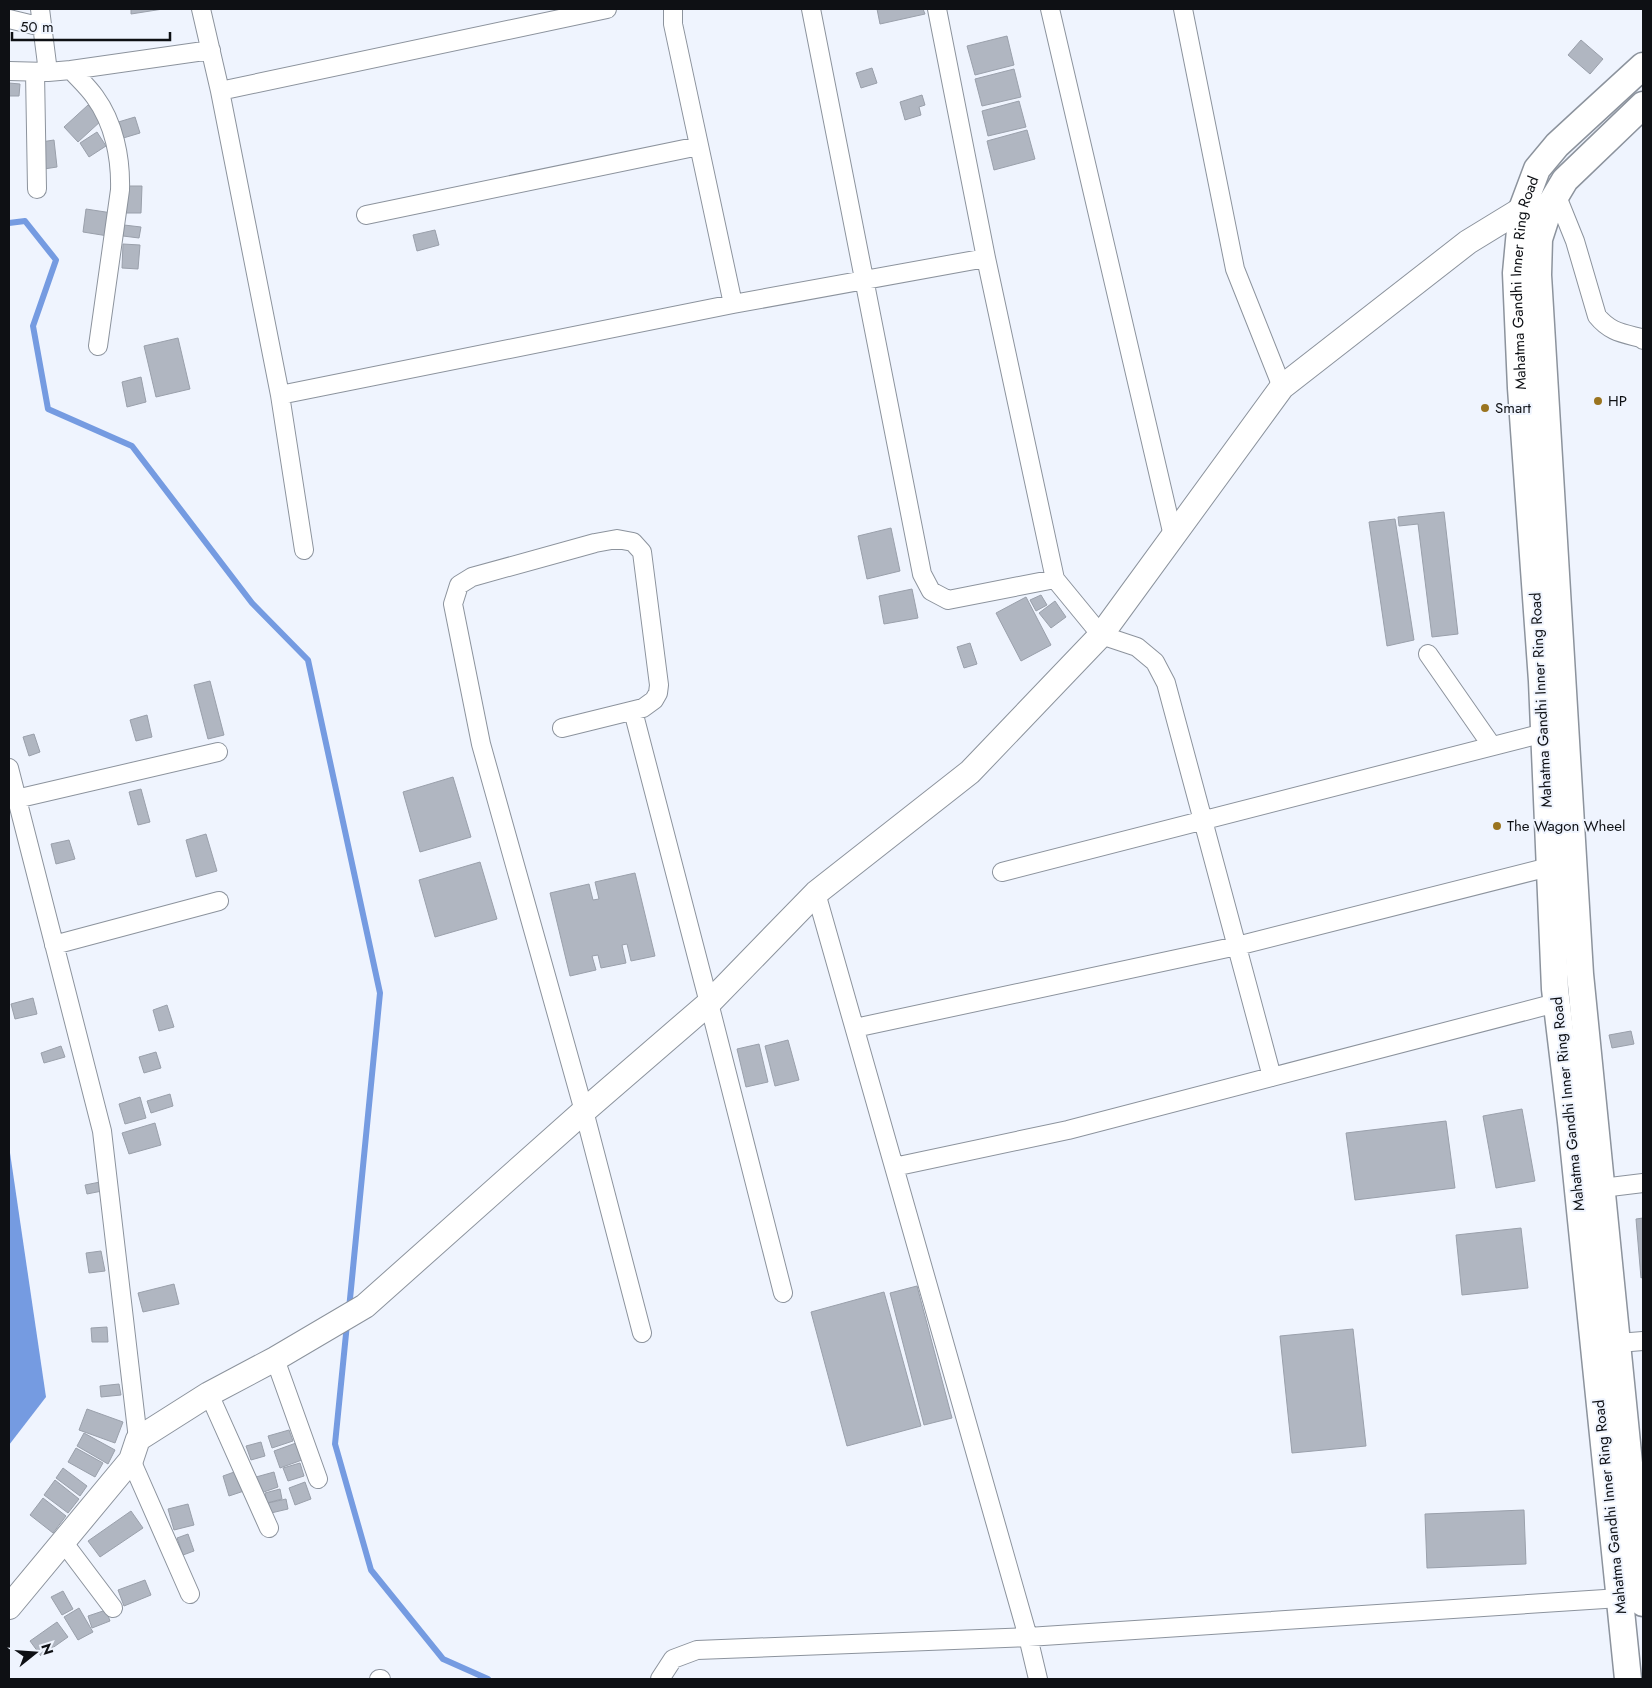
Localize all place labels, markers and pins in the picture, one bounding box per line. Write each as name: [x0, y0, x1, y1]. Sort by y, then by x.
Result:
place label: HP: [1608, 390, 1627, 412]
marker: HP: [1592, 395, 1604, 407]
place label: Smart: [1495, 397, 1531, 419]
marker: Smart: [1479, 402, 1491, 414]
place label: The Wagon Wheel: [1507, 815, 1625, 837]
marker: The Wagon Wheel: [1491, 820, 1503, 832]

